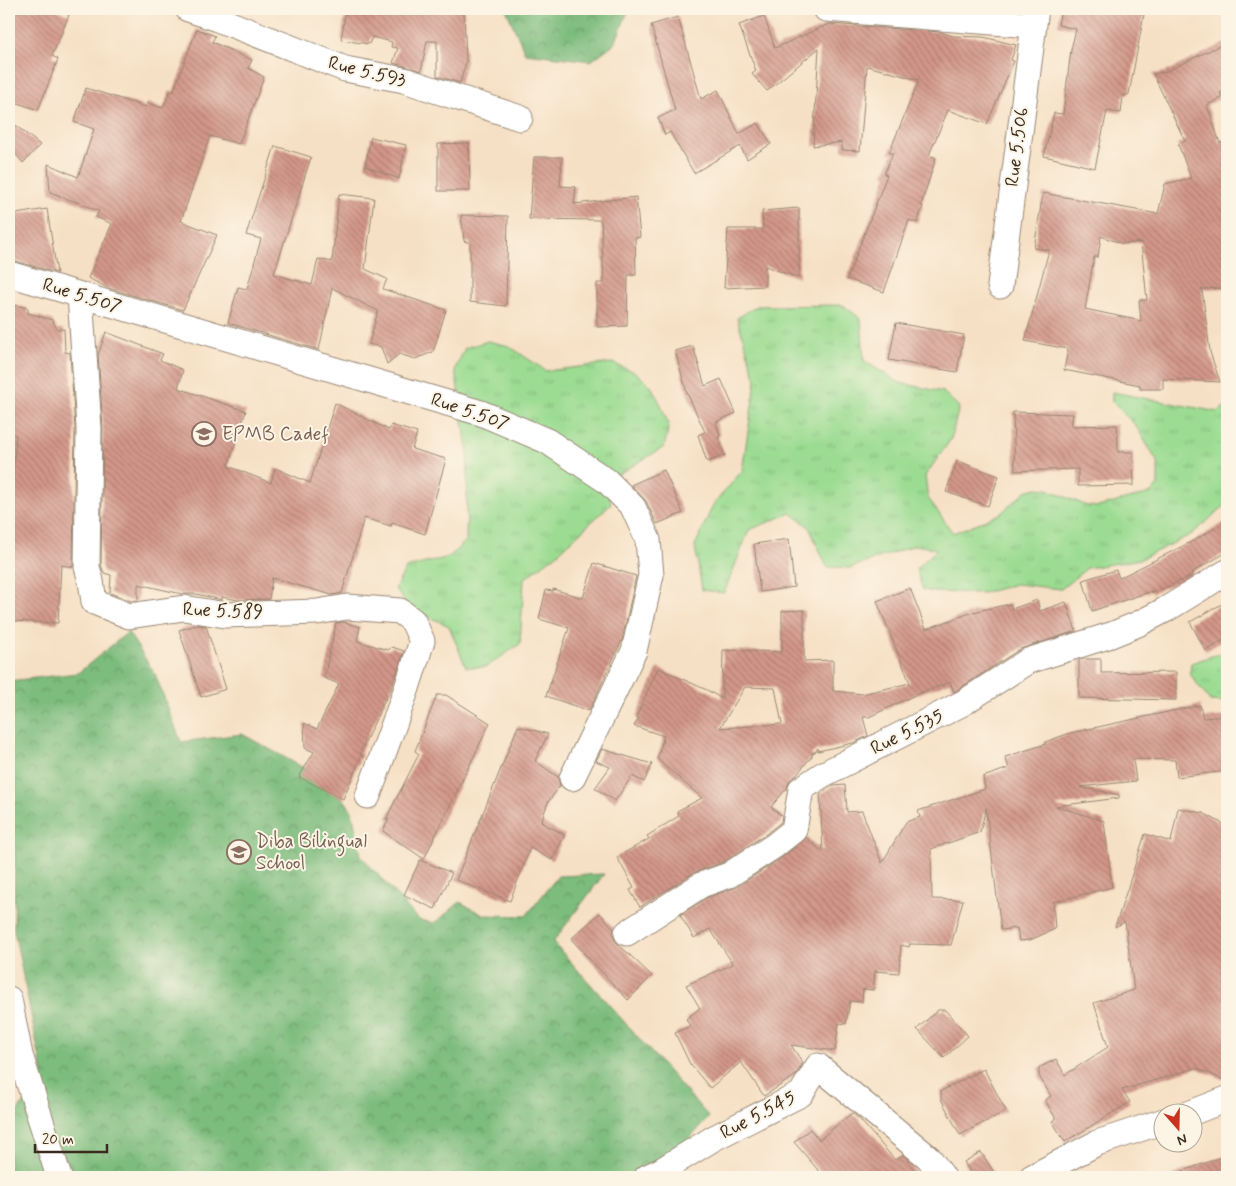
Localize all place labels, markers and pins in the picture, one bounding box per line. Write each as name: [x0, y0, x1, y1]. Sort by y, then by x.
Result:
school or university icon: EPMB Cadef: [191, 421, 217, 447]
place label: EPMB Cadef: [222, 422, 329, 447]
place label: Diba Bilingual School: [256, 829, 367, 876]
school or university icon: Diba Bilingual School: [226, 839, 252, 865]

